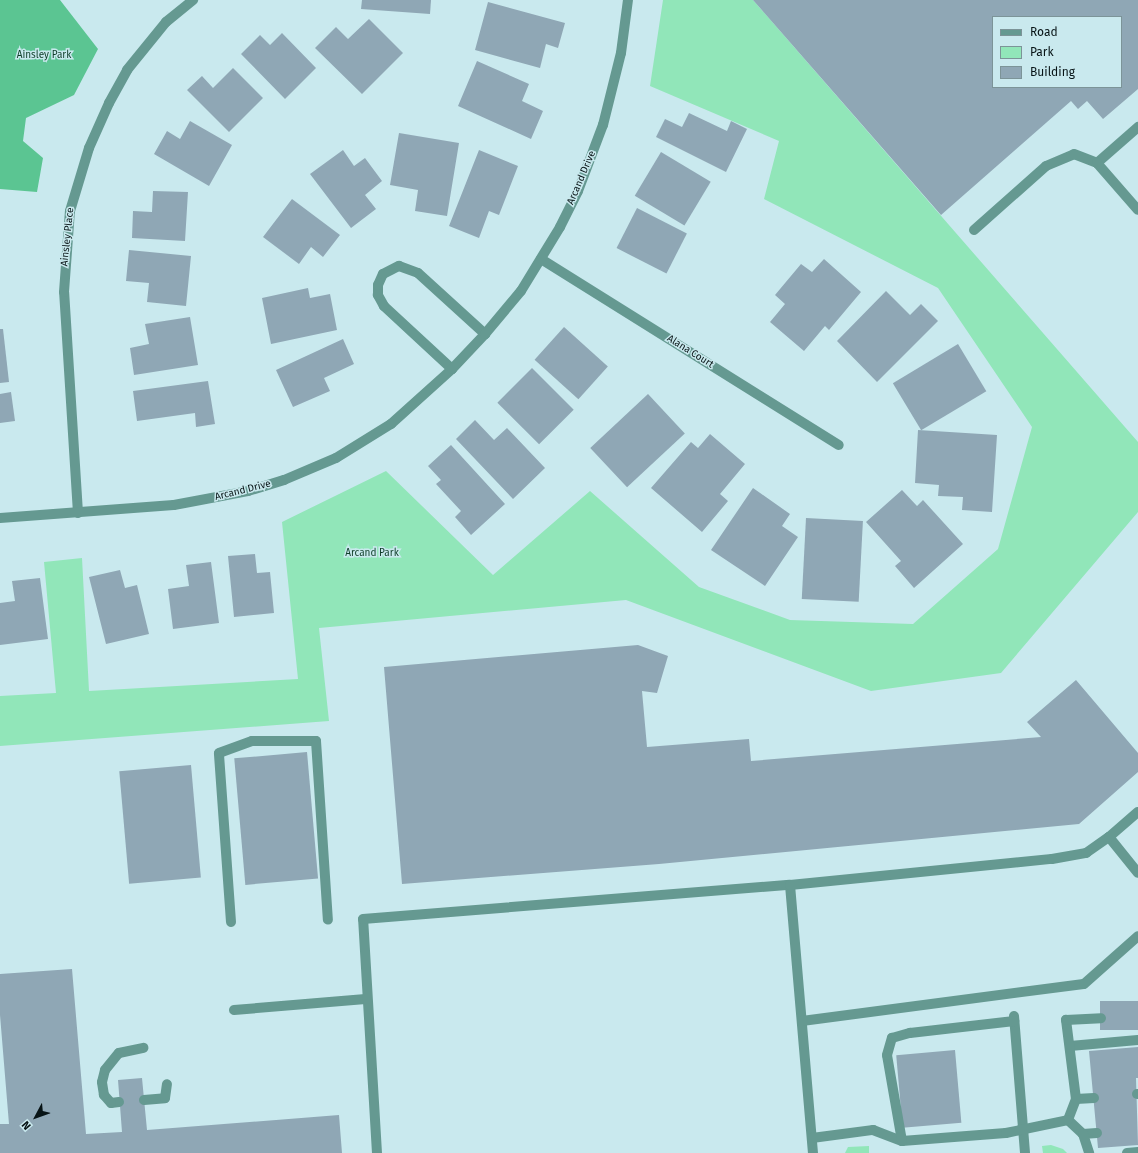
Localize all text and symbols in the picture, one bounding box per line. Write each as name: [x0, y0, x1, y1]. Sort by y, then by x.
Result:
legend: [992, 16, 1122, 88]
text: Road: [1030, 25, 1058, 39]
text: Park: [1030, 45, 1054, 59]
park label: Ainsley Park: [17, 50, 71, 62]
text: Building: [1030, 65, 1075, 79]
street label: Arcand Drive: [565, 149, 599, 207]
street label: Ainsley Place: [59, 207, 77, 267]
street label: Alana Court: [665, 333, 715, 371]
street label: Arcand Drive: [214, 478, 272, 504]
park label: Arcand Park: [345, 548, 399, 560]
north arrow: [16, 1097, 56, 1137]
text: N: [19, 1118, 34, 1132]

